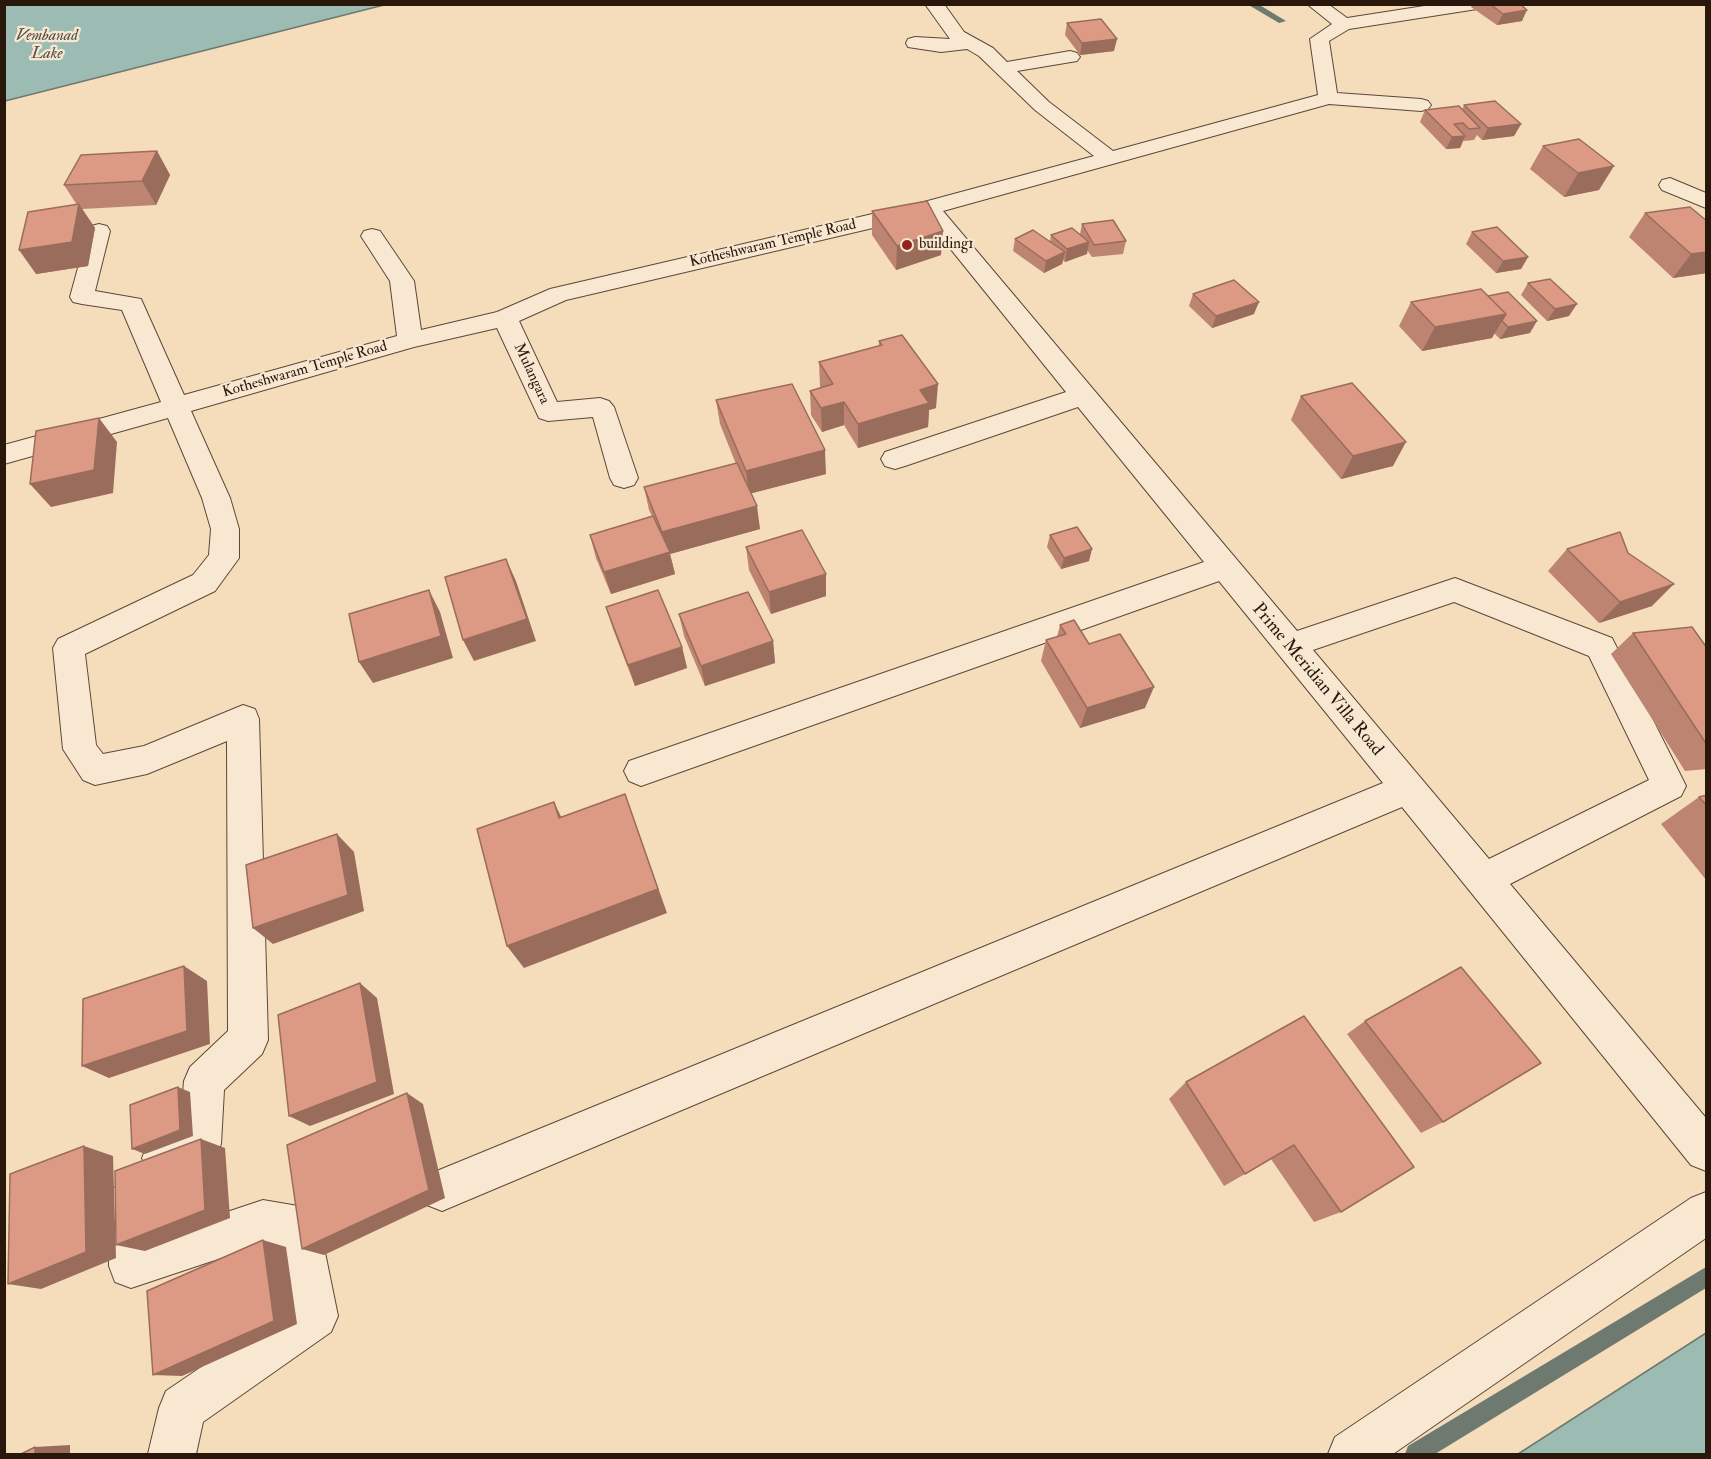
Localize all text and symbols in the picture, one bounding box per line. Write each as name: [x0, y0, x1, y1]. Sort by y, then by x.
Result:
water label: Vembanad Lake: [16, 27, 78, 65]
street label: Kotheshwaram Temple Road: [688, 216, 858, 272]
place label: building1: [919, 236, 974, 254]
marker: building1: [900, 238, 914, 252]
street label: Kotheshwaram Temple Road: [221, 338, 389, 402]
street label: Mulangara: [509, 341, 553, 407]
street label: Prime Meridian Villa Road: [1247, 599, 1387, 761]

